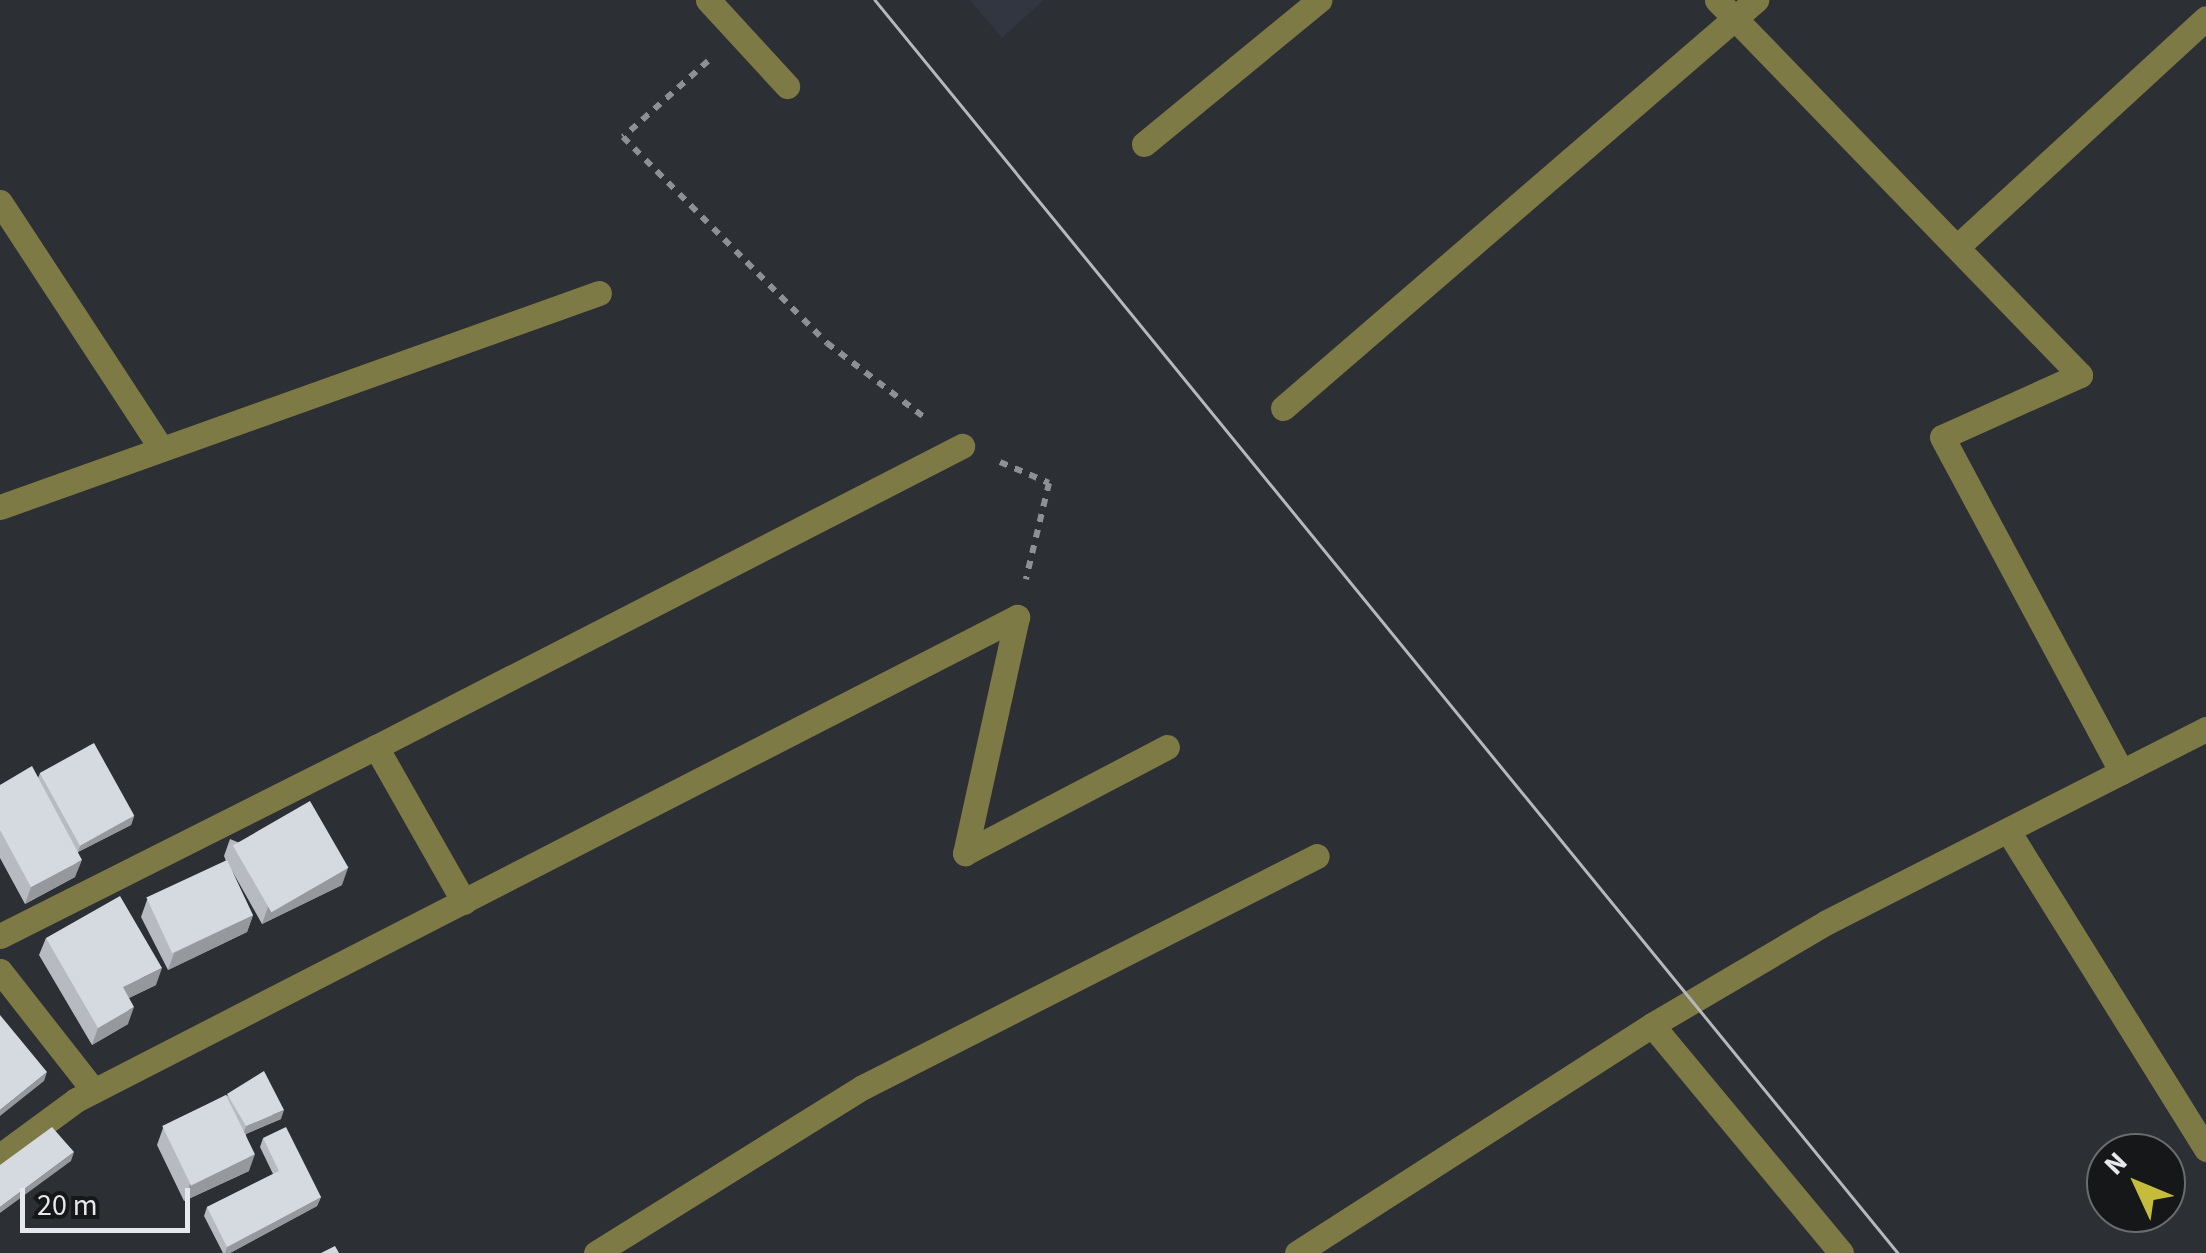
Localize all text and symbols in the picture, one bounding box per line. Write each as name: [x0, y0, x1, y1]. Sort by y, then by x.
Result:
north arrow: [2086, 1133, 2186, 1233]
text: N: [2095, 1143, 2137, 1184]
scale bar: [25, 1168, 195, 1230]
text: 20 m: [37, 1184, 98, 1227]

